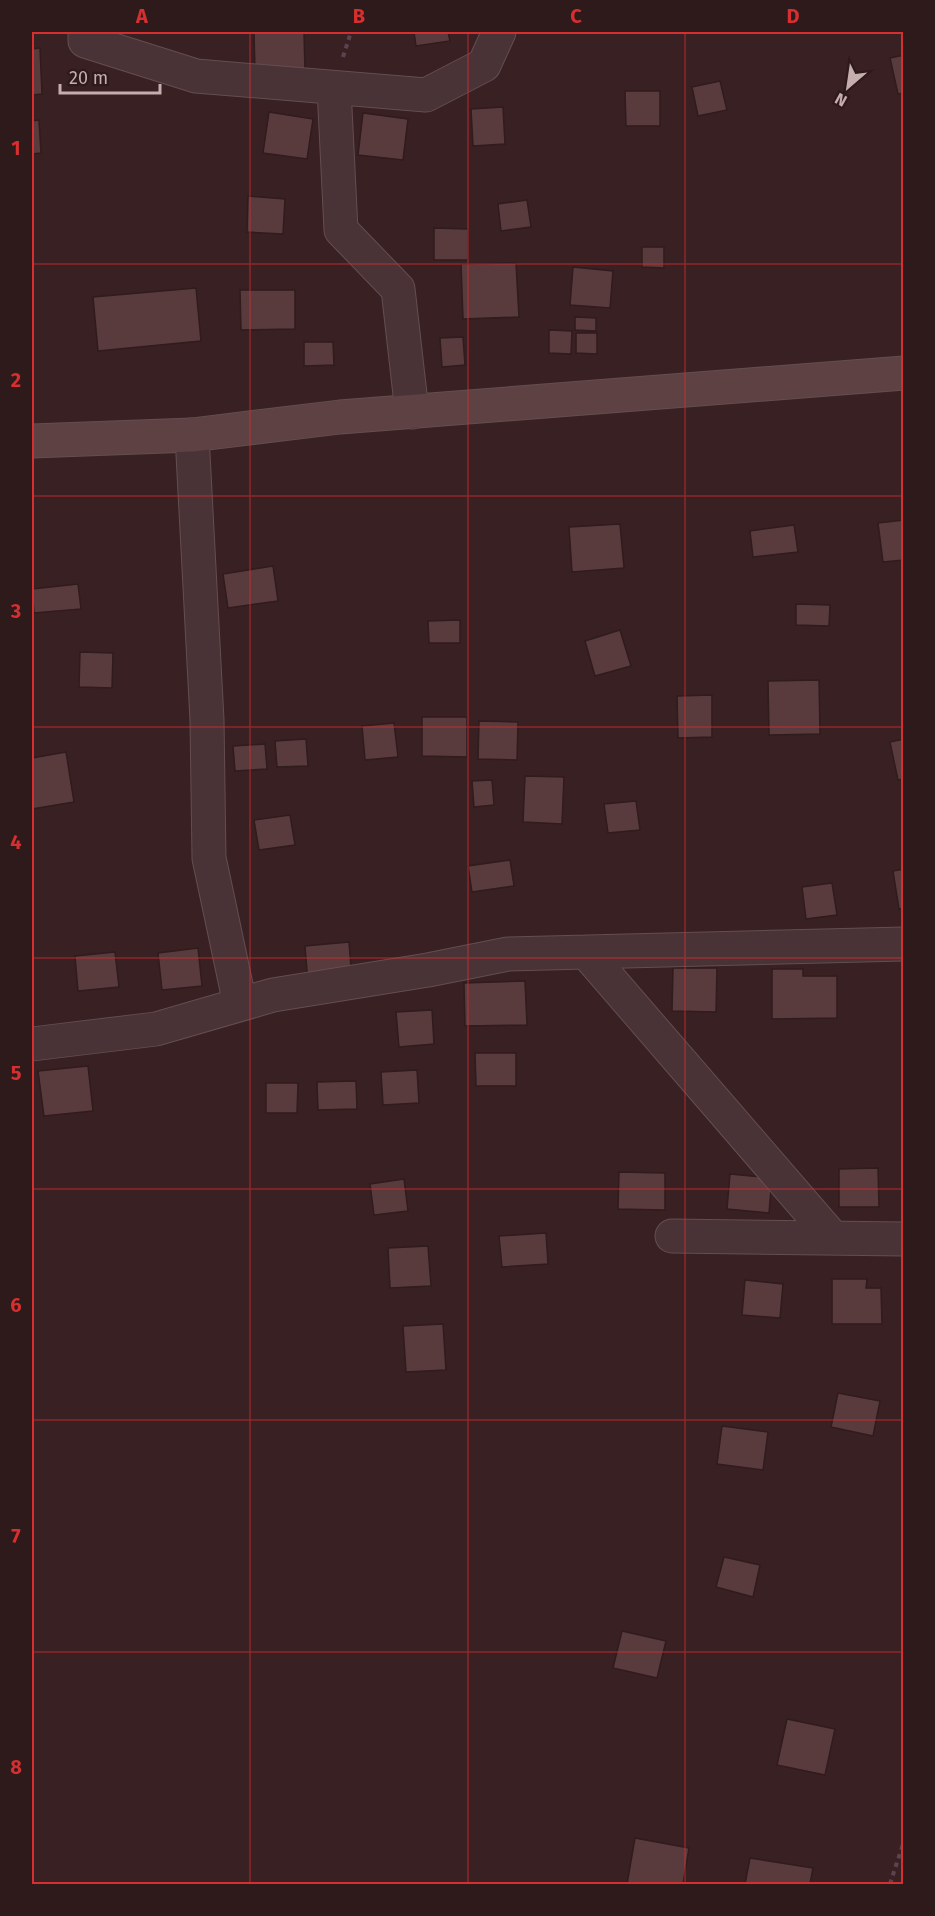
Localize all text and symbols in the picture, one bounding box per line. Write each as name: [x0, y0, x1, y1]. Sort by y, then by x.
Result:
text: A: [135, 4, 149, 28]
text: B: [353, 4, 365, 28]
text: C: [570, 4, 582, 28]
text: D: [786, 4, 800, 28]
scale bar: [60, 57, 160, 95]
north arrow: [818, 57, 878, 117]
text: 20 m: [69, 67, 108, 89]
text: N: [832, 89, 850, 111]
text: 1: [11, 136, 21, 160]
text: 2: [11, 368, 21, 392]
text: 3: [10, 599, 21, 623]
text: 4: [10, 830, 22, 854]
text: 5: [11, 1061, 22, 1085]
text: 6: [10, 1293, 22, 1317]
text: 7: [11, 1524, 21, 1548]
text: 8: [10, 1755, 22, 1779]

